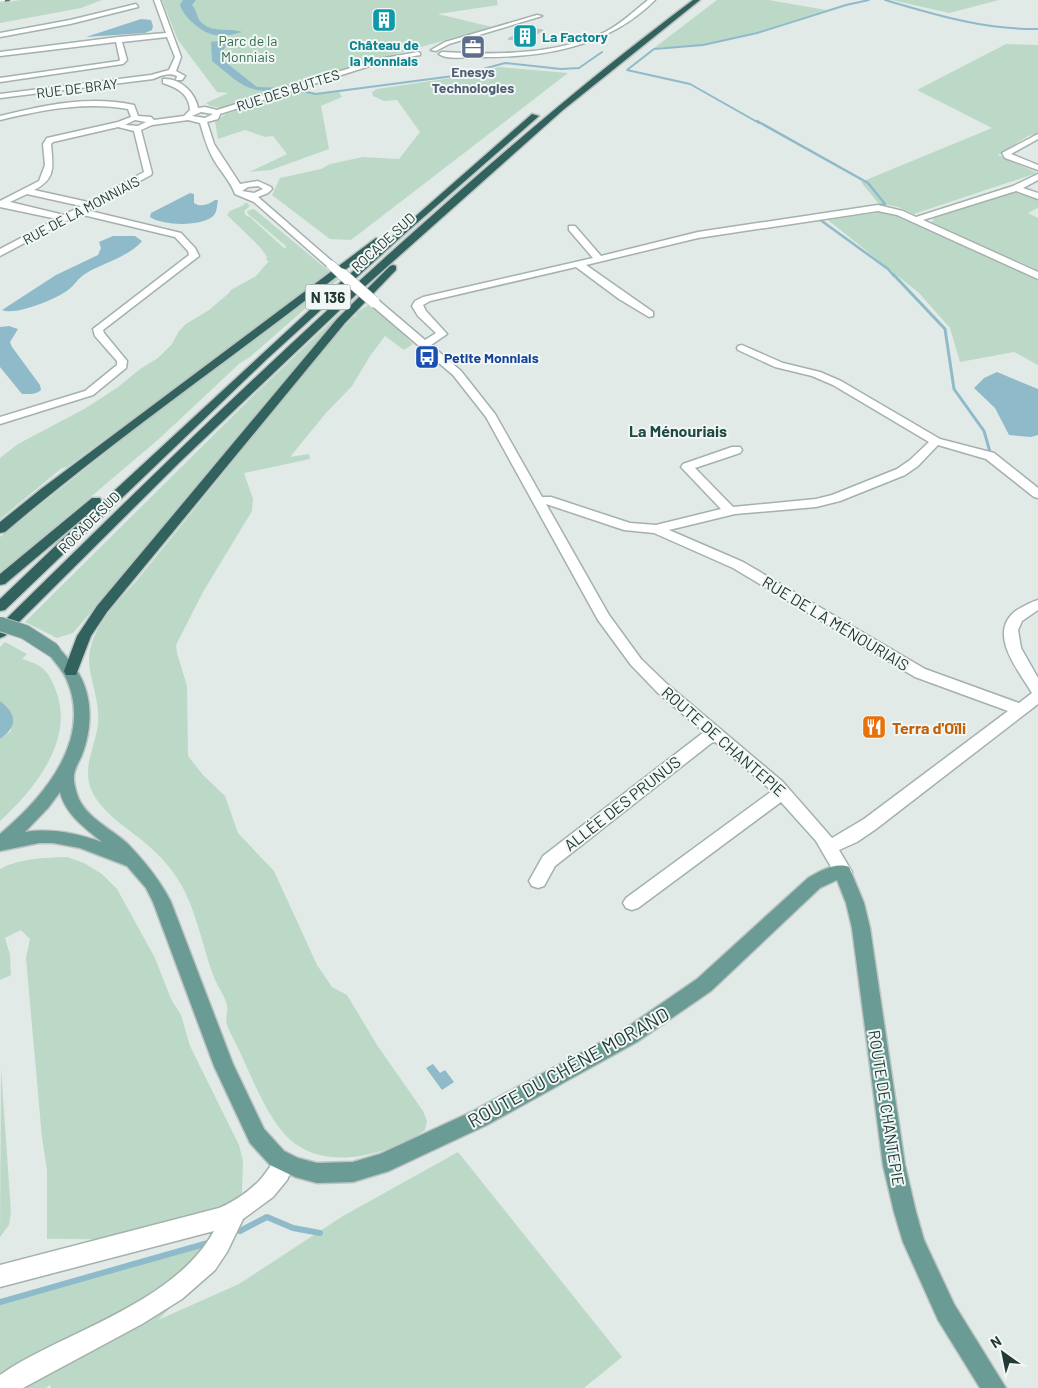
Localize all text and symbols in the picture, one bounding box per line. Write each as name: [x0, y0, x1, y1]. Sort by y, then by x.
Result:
building icon: Château de la Monniais: [371, 7, 397, 33]
building icon: La Factory: [512, 23, 538, 49]
place label: La Factory: [542, 28, 608, 45]
park label: Parc de la Monniais: [219, 32, 277, 65]
office icon: Enesys Technologies: [460, 34, 486, 60]
place label: Château de la Monniais: [349, 36, 419, 69]
place label: Enesys Technologies: [432, 63, 514, 96]
street label: RUE DES BUTTES: [234, 65, 342, 115]
street label: RUE DE BRAY: [35, 75, 119, 101]
street label: RUE DE LA MONNIAIS: [20, 172, 142, 248]
street label: ROCADE SUD: [348, 209, 418, 275]
road number: N 136: [306, 284, 350, 310]
bus stop icon: Petite Monniais: [414, 344, 440, 370]
place label: Petite Monniais: [444, 349, 539, 366]
district label: La Ménouriais: [629, 421, 727, 440]
street label: ROCADE SUD: [55, 488, 123, 556]
street label: RUE DE LA MÉNOURIAIS: [759, 572, 913, 674]
street label: ROUTE DE CHANTEPIE: [658, 682, 790, 800]
restaurant icon: Terra d'Oïli: [861, 714, 887, 740]
place label: Terra d'Oïli: [892, 718, 966, 737]
street label: ALLÉE DES PRUNUS: [560, 752, 684, 854]
street label: ROUTE DU CHÊNE MORAND: [463, 1002, 673, 1132]
street label: ROUTE DE CHANTEPIE: [865, 1029, 909, 1187]
north arrow: [978, 1328, 1028, 1378]
text: N: [987, 1332, 1004, 1351]

